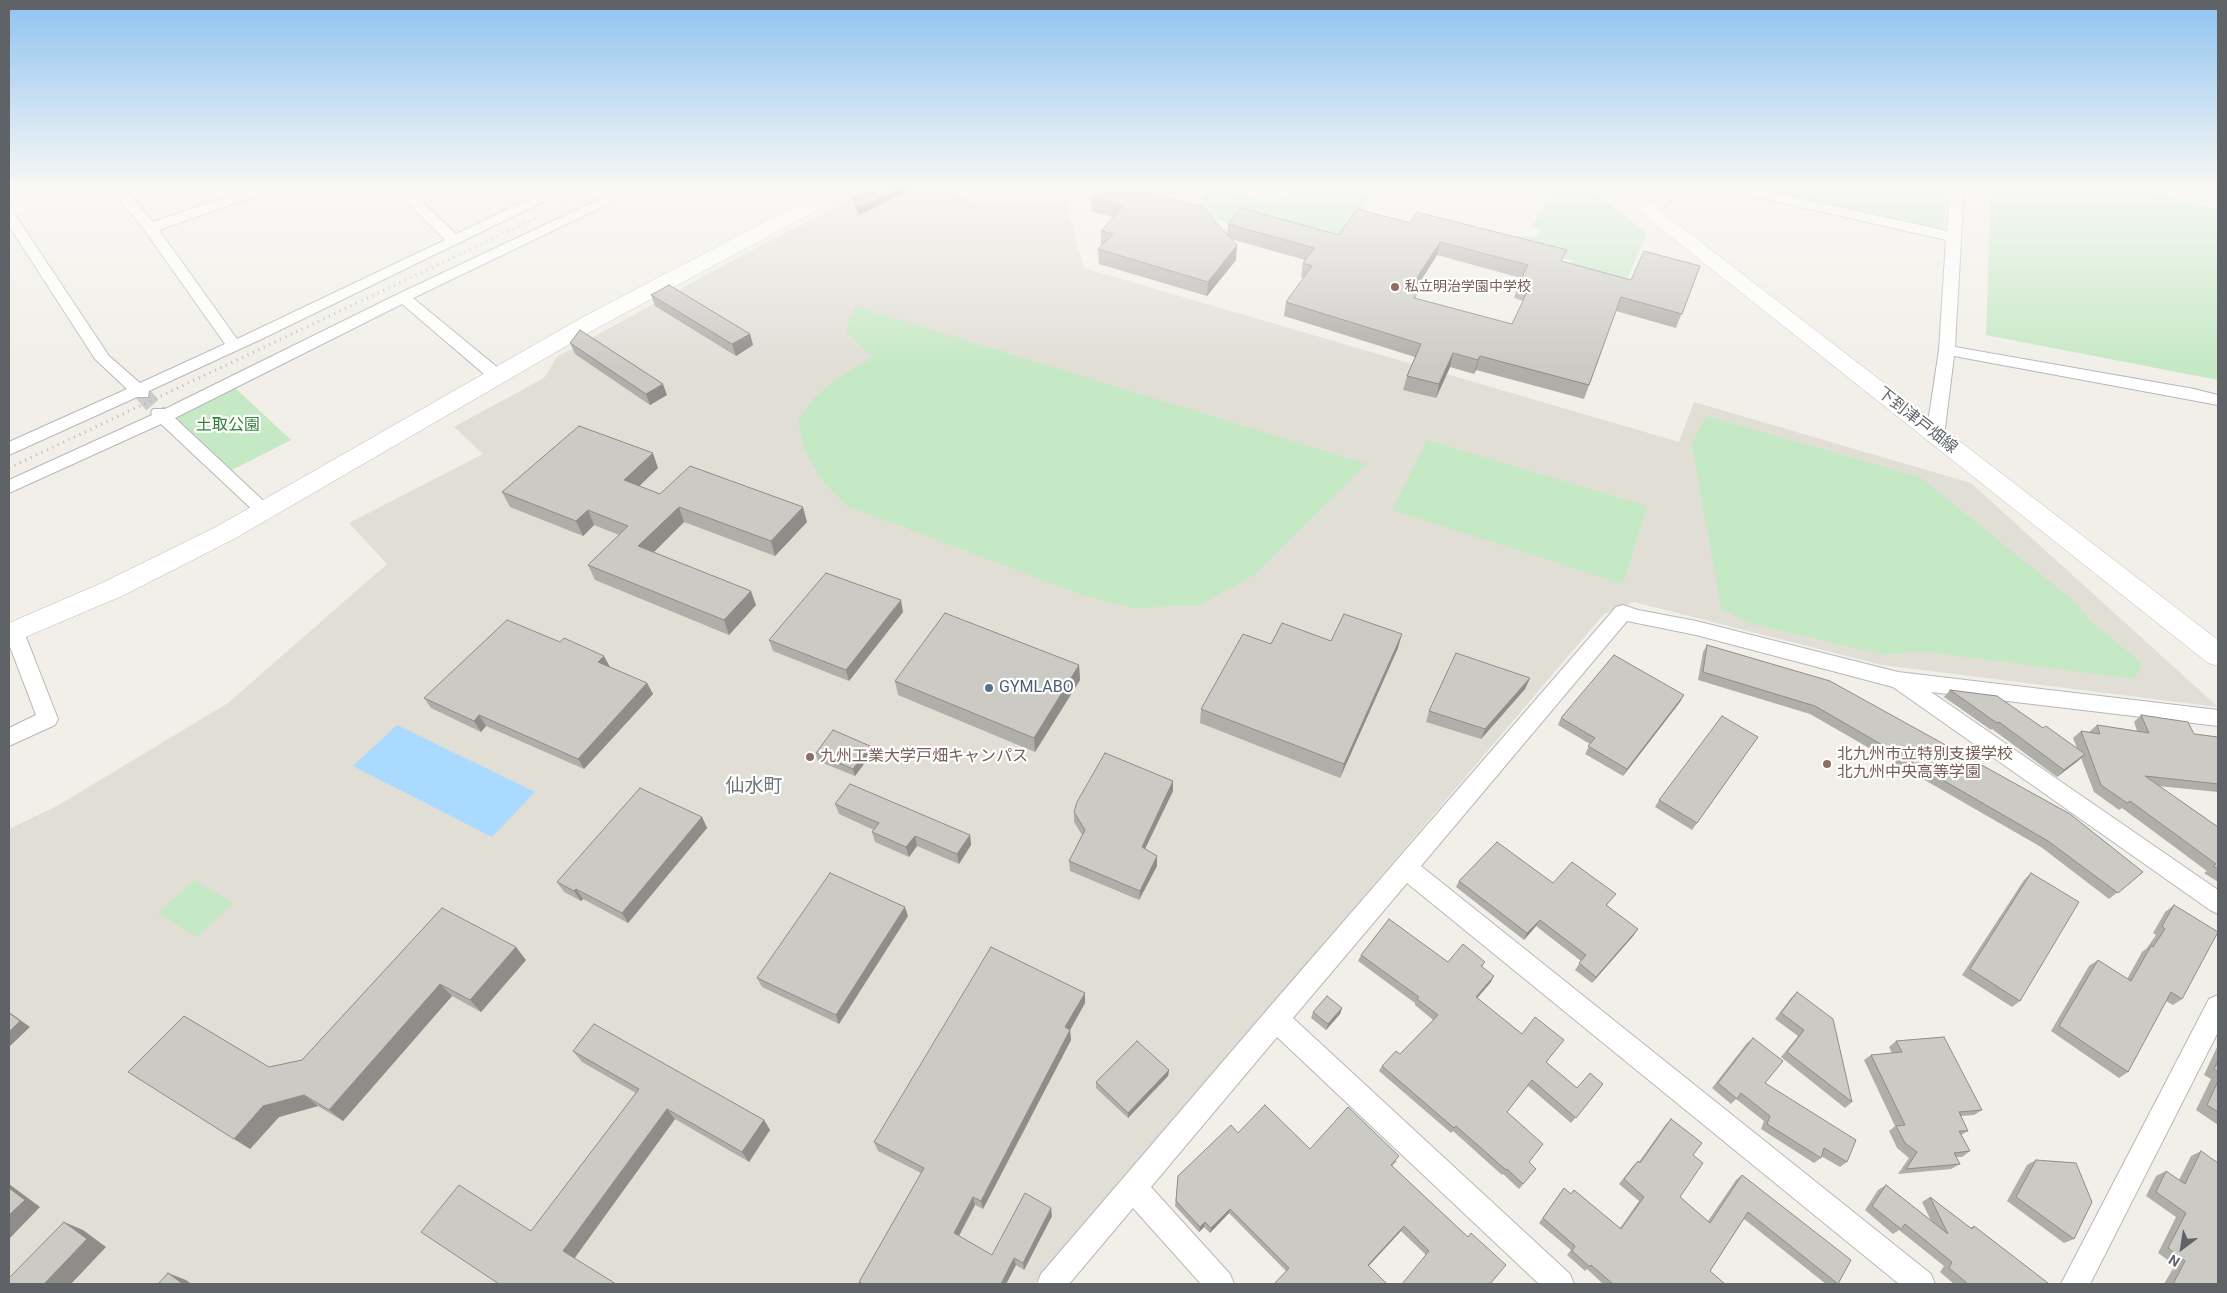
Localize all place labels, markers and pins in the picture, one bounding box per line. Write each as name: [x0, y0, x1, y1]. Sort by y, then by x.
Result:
place label: 私立明治学園中学校: [1405, 279, 1531, 295]
marker: 私立明治学園中学校: [1389, 281, 1401, 293]
place label: GYMLABO: [999, 678, 1074, 698]
marker: GYMLABO: [983, 682, 995, 694]
place label: 北九州市立特別支援学校 北九州中央高等学園: [1837, 745, 2013, 783]
place label: 九州工業大学戸畑キャンパス: [820, 747, 1028, 767]
marker: 九州工業大学戸畑キャンパス: [804, 751, 816, 763]
marker: 北九州市立特別支援学校 北九州中央高等学園: [1821, 758, 1833, 770]

